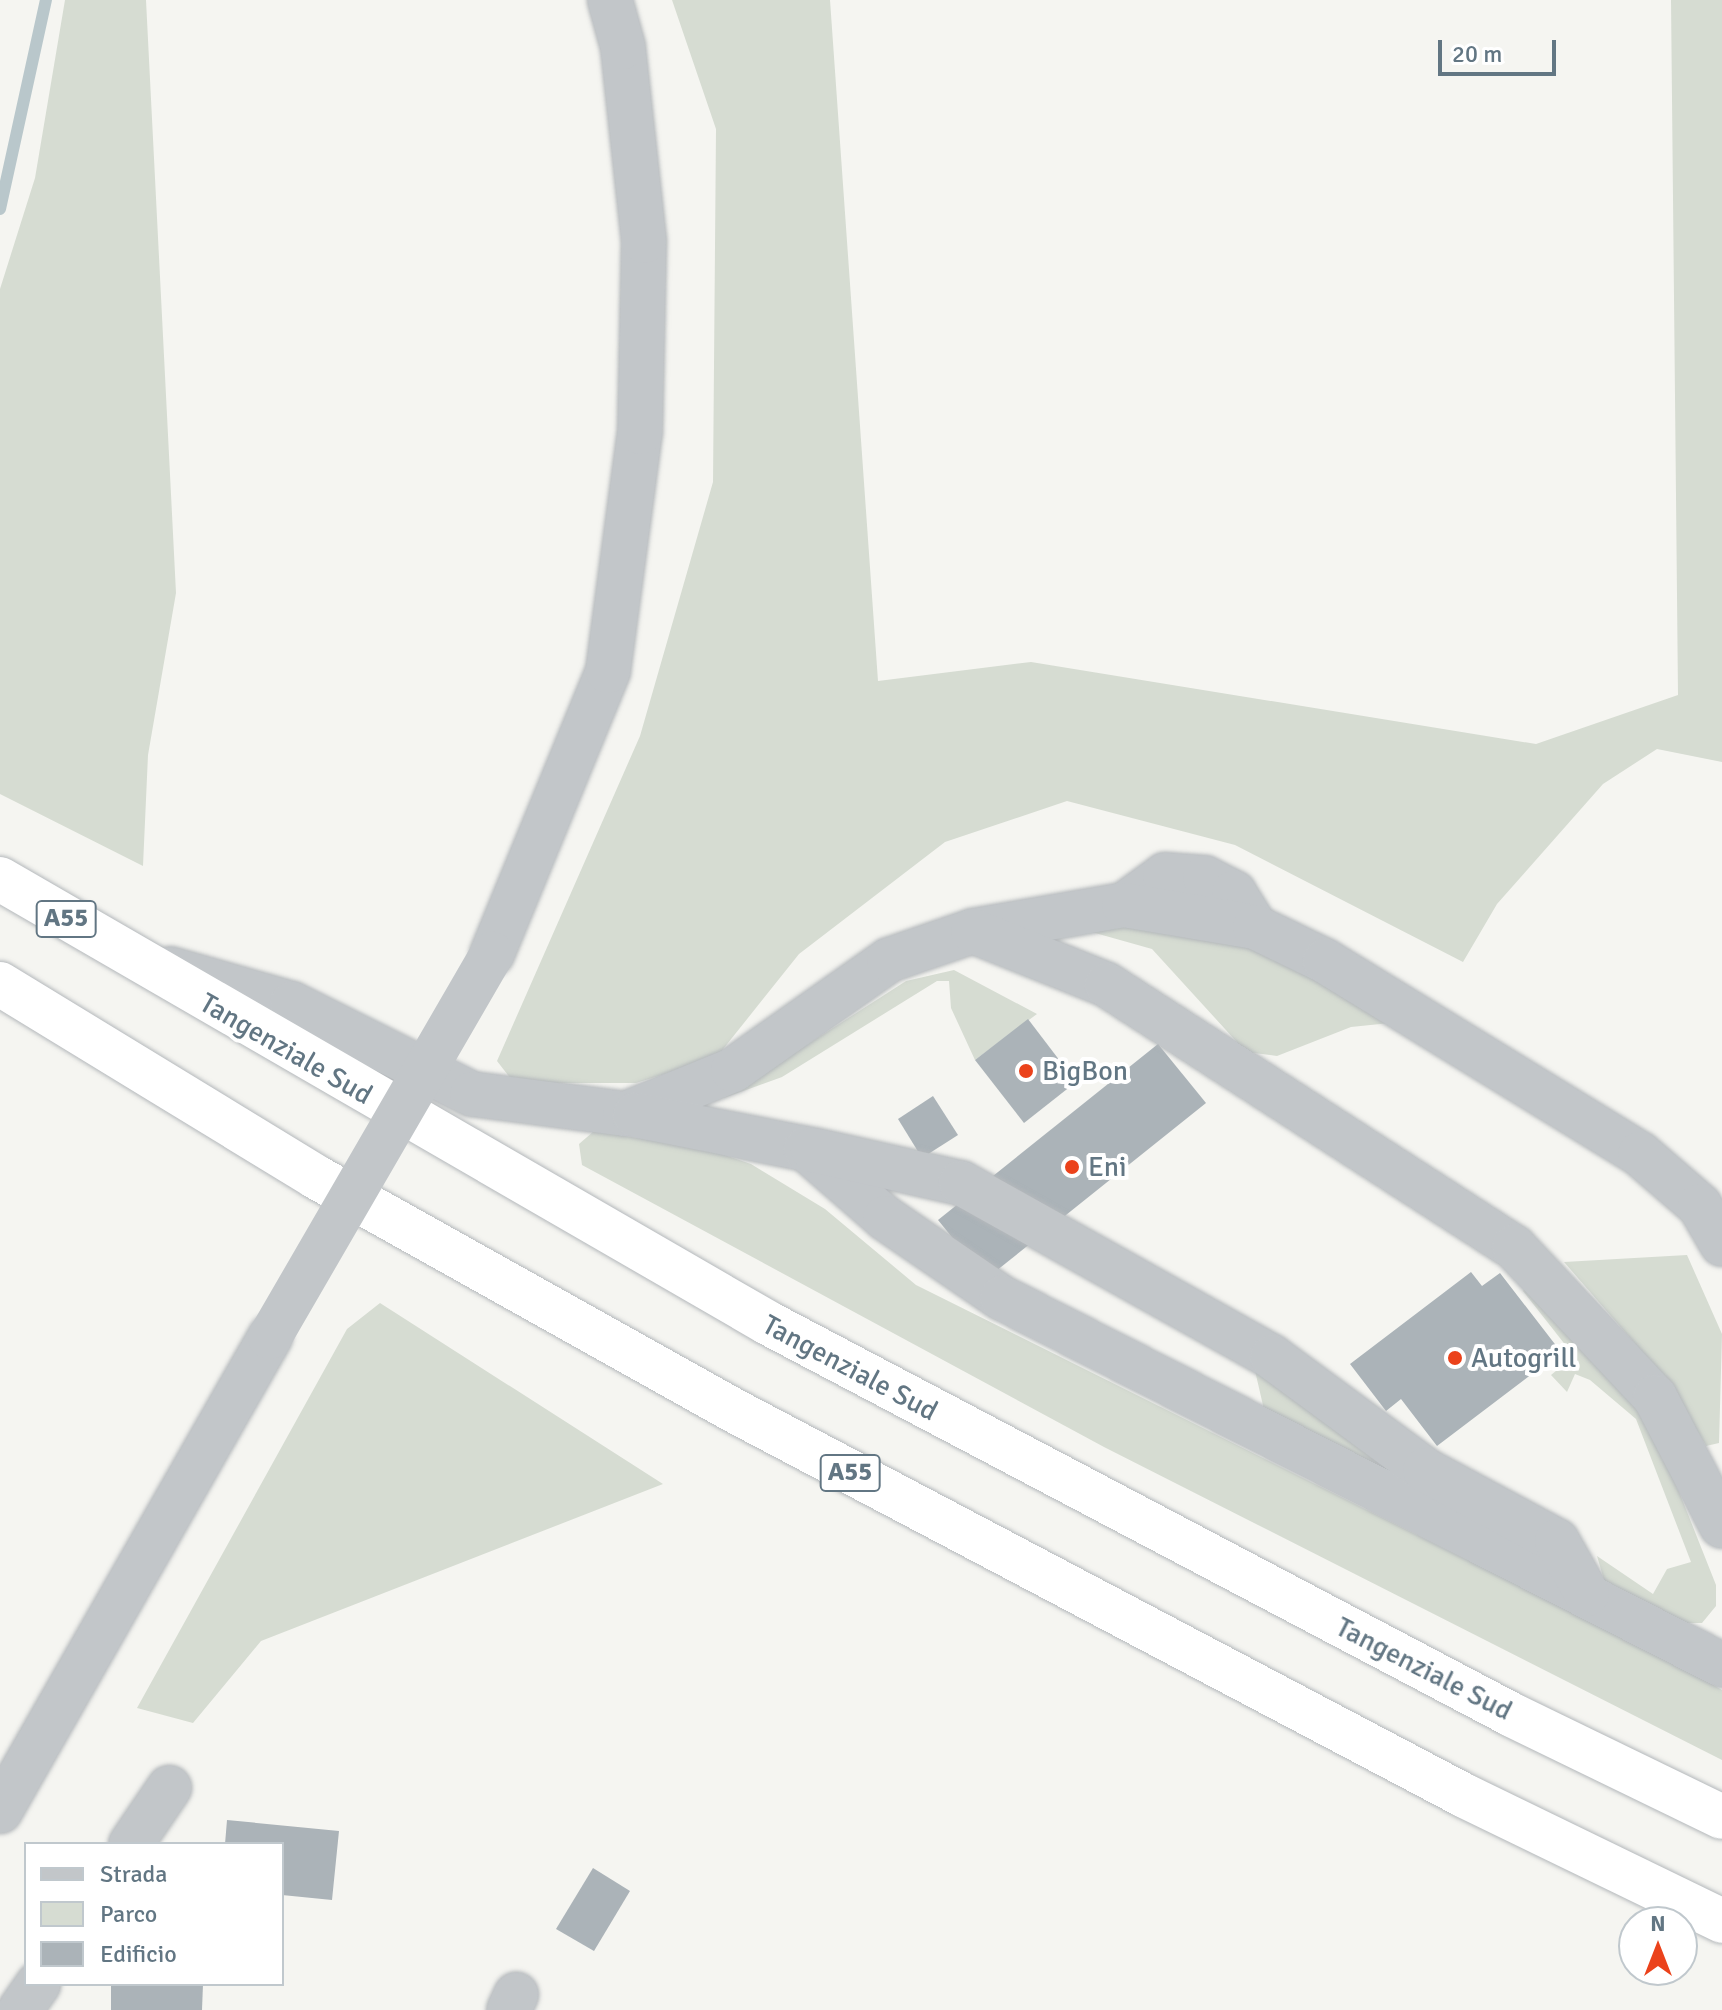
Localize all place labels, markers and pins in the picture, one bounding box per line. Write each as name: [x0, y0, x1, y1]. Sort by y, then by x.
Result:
place label: BigBon: [1042, 1054, 1128, 1088]
marker: BigBon: [1017, 1062, 1035, 1080]
place label: Eni: [1088, 1150, 1127, 1184]
marker: Eni: [1063, 1158, 1081, 1176]
place label: Autogrill: [1471, 1341, 1577, 1375]
marker: Autogrill: [1446, 1349, 1464, 1367]

